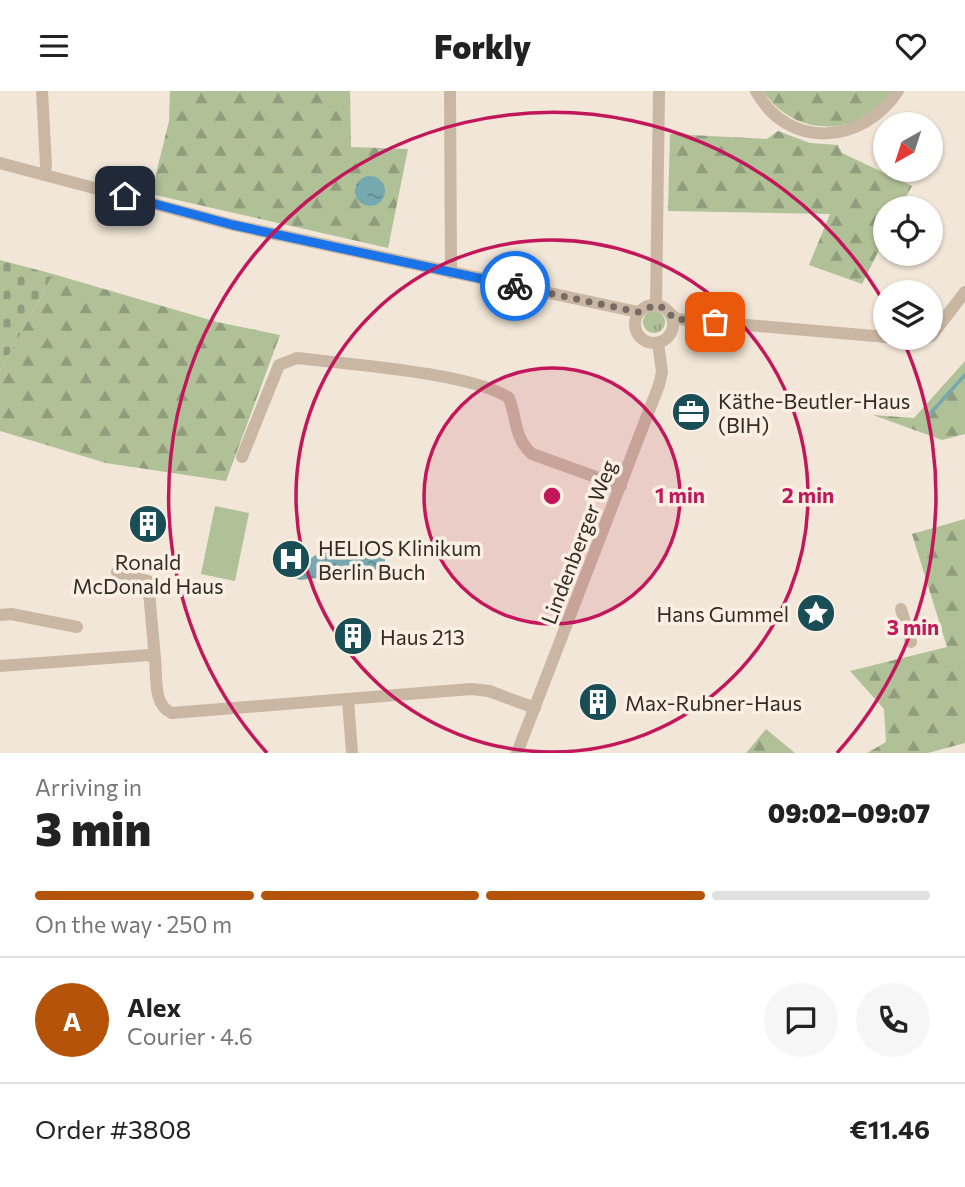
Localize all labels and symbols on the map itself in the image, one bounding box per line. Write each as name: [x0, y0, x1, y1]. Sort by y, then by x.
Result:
north arrow: [873, 112, 943, 182]
pin: [95, 166, 155, 226]
courier: [480, 251, 550, 321]
pin: [685, 292, 745, 352]
place label: Käthe-Beutler-Haus (BIH): [718, 388, 910, 437]
office icon: Käthe-Beutler-Haus (BIH): [670, 391, 712, 433]
street label: Lindenberger Weg: [535, 456, 621, 628]
text: 1 min: [655, 482, 705, 507]
text: 2 min: [782, 482, 834, 507]
centre of rings: [540, 484, 564, 508]
building icon: Ronald McDonald Haus: [127, 503, 169, 545]
place label: HELIOS Klinikum Berlin Buch: [318, 535, 481, 584]
hospital icon: HELIOS Klinikum Berlin Buch: [270, 538, 312, 580]
place label: Ronald McDonald Haus: [73, 549, 223, 598]
place icon: Hans Gummel: [795, 592, 837, 634]
place label: Hans Gummel: [656, 601, 789, 626]
text: 3 min: [887, 614, 939, 639]
building icon: Haus 213: [332, 615, 374, 657]
place label: Haus 213: [380, 624, 465, 649]
building icon: Max-Rubner-Haus: [577, 681, 619, 723]
place label: Max-Rubner-Haus: [625, 690, 802, 715]

